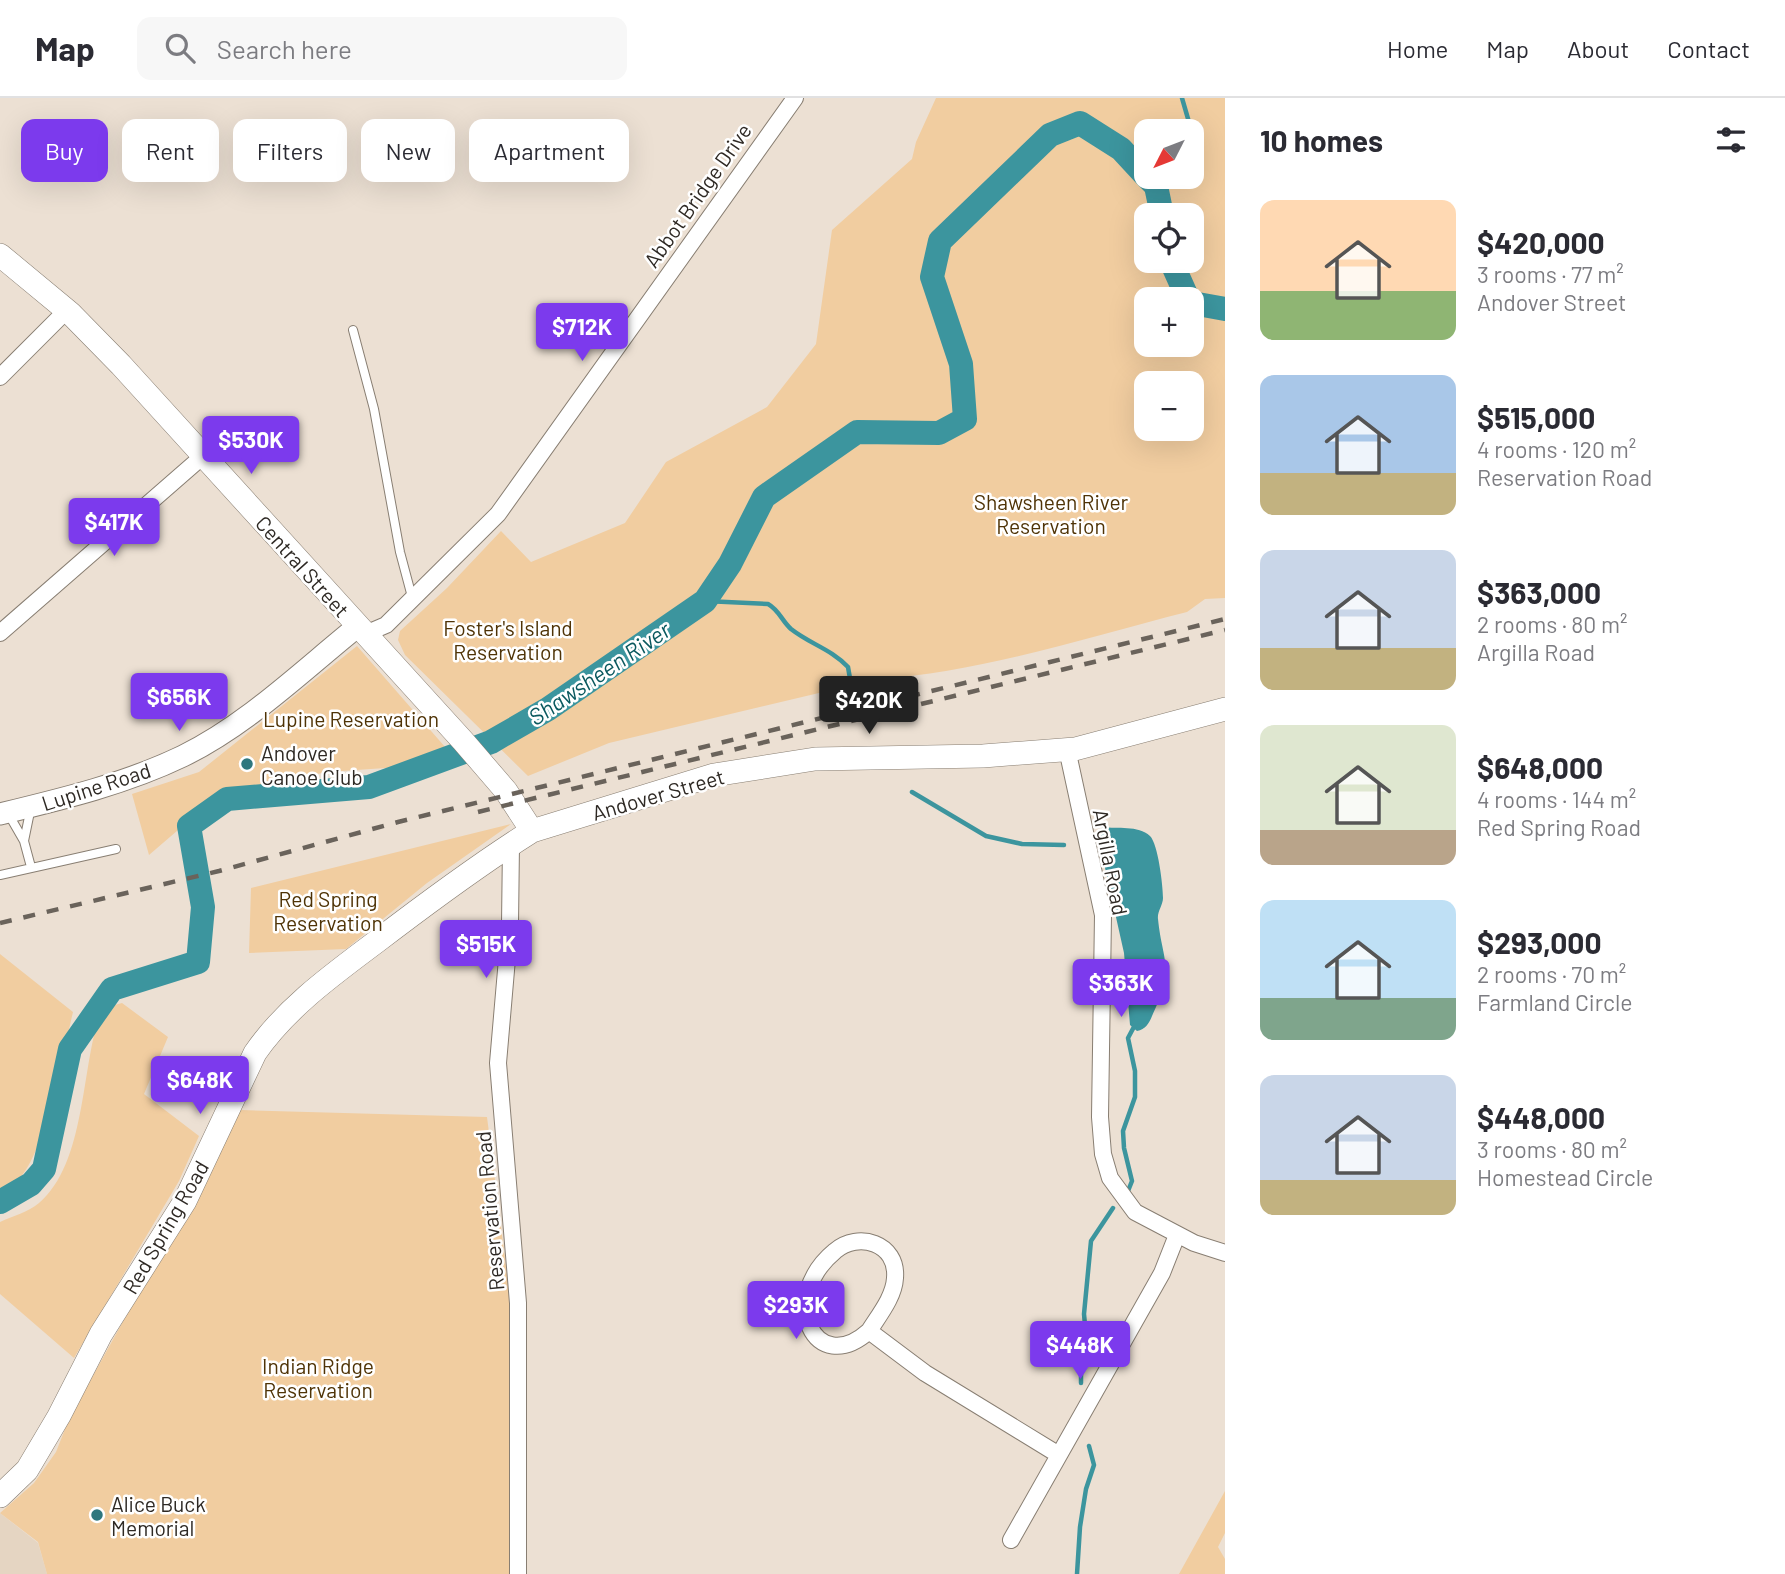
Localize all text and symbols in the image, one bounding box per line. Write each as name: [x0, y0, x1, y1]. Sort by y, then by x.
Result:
search box: [137, 17, 627, 80]
text: Map: [35, 28, 95, 68]
icon: search: [161, 29, 199, 67]
text: Search here: [217, 33, 352, 64]
text: Home: [1387, 34, 1448, 63]
text: Map: [1486, 34, 1529, 63]
text: About: [1567, 34, 1629, 63]
text: Contact: [1667, 34, 1750, 63]
street label: Abbot Bridge Drive: [638, 118, 756, 272]
chip: Buy: [21, 119, 108, 182]
chip: Rent: [122, 119, 219, 182]
chip: Filters: [233, 119, 347, 182]
chip: New: [361, 119, 455, 182]
chip: Apartment: [469, 119, 629, 182]
north arrow: [1134, 119, 1204, 189]
map controls: [1134, 119, 1204, 441]
icon: filters: [1712, 121, 1750, 159]
text: 10 homes: [1260, 122, 1383, 158]
button: locate: [1134, 203, 1204, 273]
text: $420,000: [1477, 224, 1605, 260]
icon: home: [1316, 228, 1400, 312]
text: 3 rooms · 77 m²: [1477, 260, 1624, 288]
button: +: [1134, 287, 1204, 357]
text: Andover Street: [1477, 288, 1626, 316]
pin: $712K: [533, 303, 631, 363]
text: $712K: [552, 312, 612, 340]
button: −: [1134, 371, 1204, 441]
text: $515,000: [1477, 399, 1595, 435]
icon: home: [1316, 403, 1400, 487]
pin: $530K: [202, 416, 300, 476]
text: $530K: [218, 425, 284, 453]
text: 4 rooms · 120 m²: [1477, 435, 1636, 463]
text: Reservation Road: [1477, 463, 1652, 491]
park label: Shawsheen River Reservation: [974, 489, 1129, 538]
pin: $417K: [65, 498, 163, 558]
text: $417K: [85, 507, 143, 535]
street label: Central Street: [251, 510, 355, 622]
text: $363,000: [1477, 574, 1601, 610]
icon: home: [1316, 578, 1400, 662]
text: 2 rooms · 80 m²: [1477, 610, 1627, 638]
park label: Foster's Island Reservation: [443, 615, 573, 664]
water label: Shawsheen River: [523, 615, 676, 731]
text: Argilla Road: [1477, 638, 1595, 666]
pin: $656K: [130, 674, 228, 733]
pin: $420K: [820, 676, 918, 736]
text: $656K: [147, 682, 211, 710]
text: $420K: [835, 685, 903, 713]
park label: Lupine Reservation: [263, 706, 439, 731]
place label: Andover Canoe Club: [261, 740, 363, 789]
text: $648,000: [1477, 749, 1603, 785]
icon: home: [1316, 753, 1400, 837]
marker: Andover Canoe Club: [239, 756, 255, 772]
street label: Lupine Road: [38, 757, 154, 815]
street label: Andover Street: [589, 763, 727, 825]
text: 4 rooms · 144 m²: [1477, 785, 1636, 813]
street label: Argilla Road: [1088, 807, 1134, 917]
text: Red Spring Road: [1477, 813, 1641, 841]
park label: Red Spring Reservation: [273, 886, 383, 935]
pin: $515K: [437, 920, 535, 980]
text: $293,000: [1477, 924, 1602, 960]
icon: home: [1316, 928, 1400, 1012]
text: $515K: [456, 929, 516, 957]
pin: $363K: [1072, 960, 1170, 1019]
text: 2 rooms · 70 m²: [1477, 960, 1626, 988]
text: $363K: [1089, 968, 1153, 996]
text: Farmland Circle: [1477, 988, 1633, 1016]
pin: $648K: [151, 1056, 249, 1116]
text: $648K: [167, 1065, 233, 1093]
text: $448,000: [1477, 1099, 1605, 1135]
icon: home: [1316, 1103, 1400, 1187]
street label: Reservation Road: [470, 1130, 508, 1292]
text: 3 rooms · 80 m²: [1477, 1135, 1627, 1163]
street label: Red Spring Road: [117, 1156, 213, 1298]
text: Homestead Circle: [1477, 1163, 1653, 1191]
pin: $293K: [747, 1282, 845, 1341]
text: $293K: [763, 1290, 829, 1318]
pin: $448K: [1031, 1322, 1129, 1381]
text: $448K: [1046, 1330, 1114, 1358]
park label: Indian Ridge Reservation: [262, 1353, 374, 1402]
place label: Alice Buck Memorial: [111, 1491, 206, 1540]
marker: Alice Buck Memorial: [89, 1507, 105, 1523]

